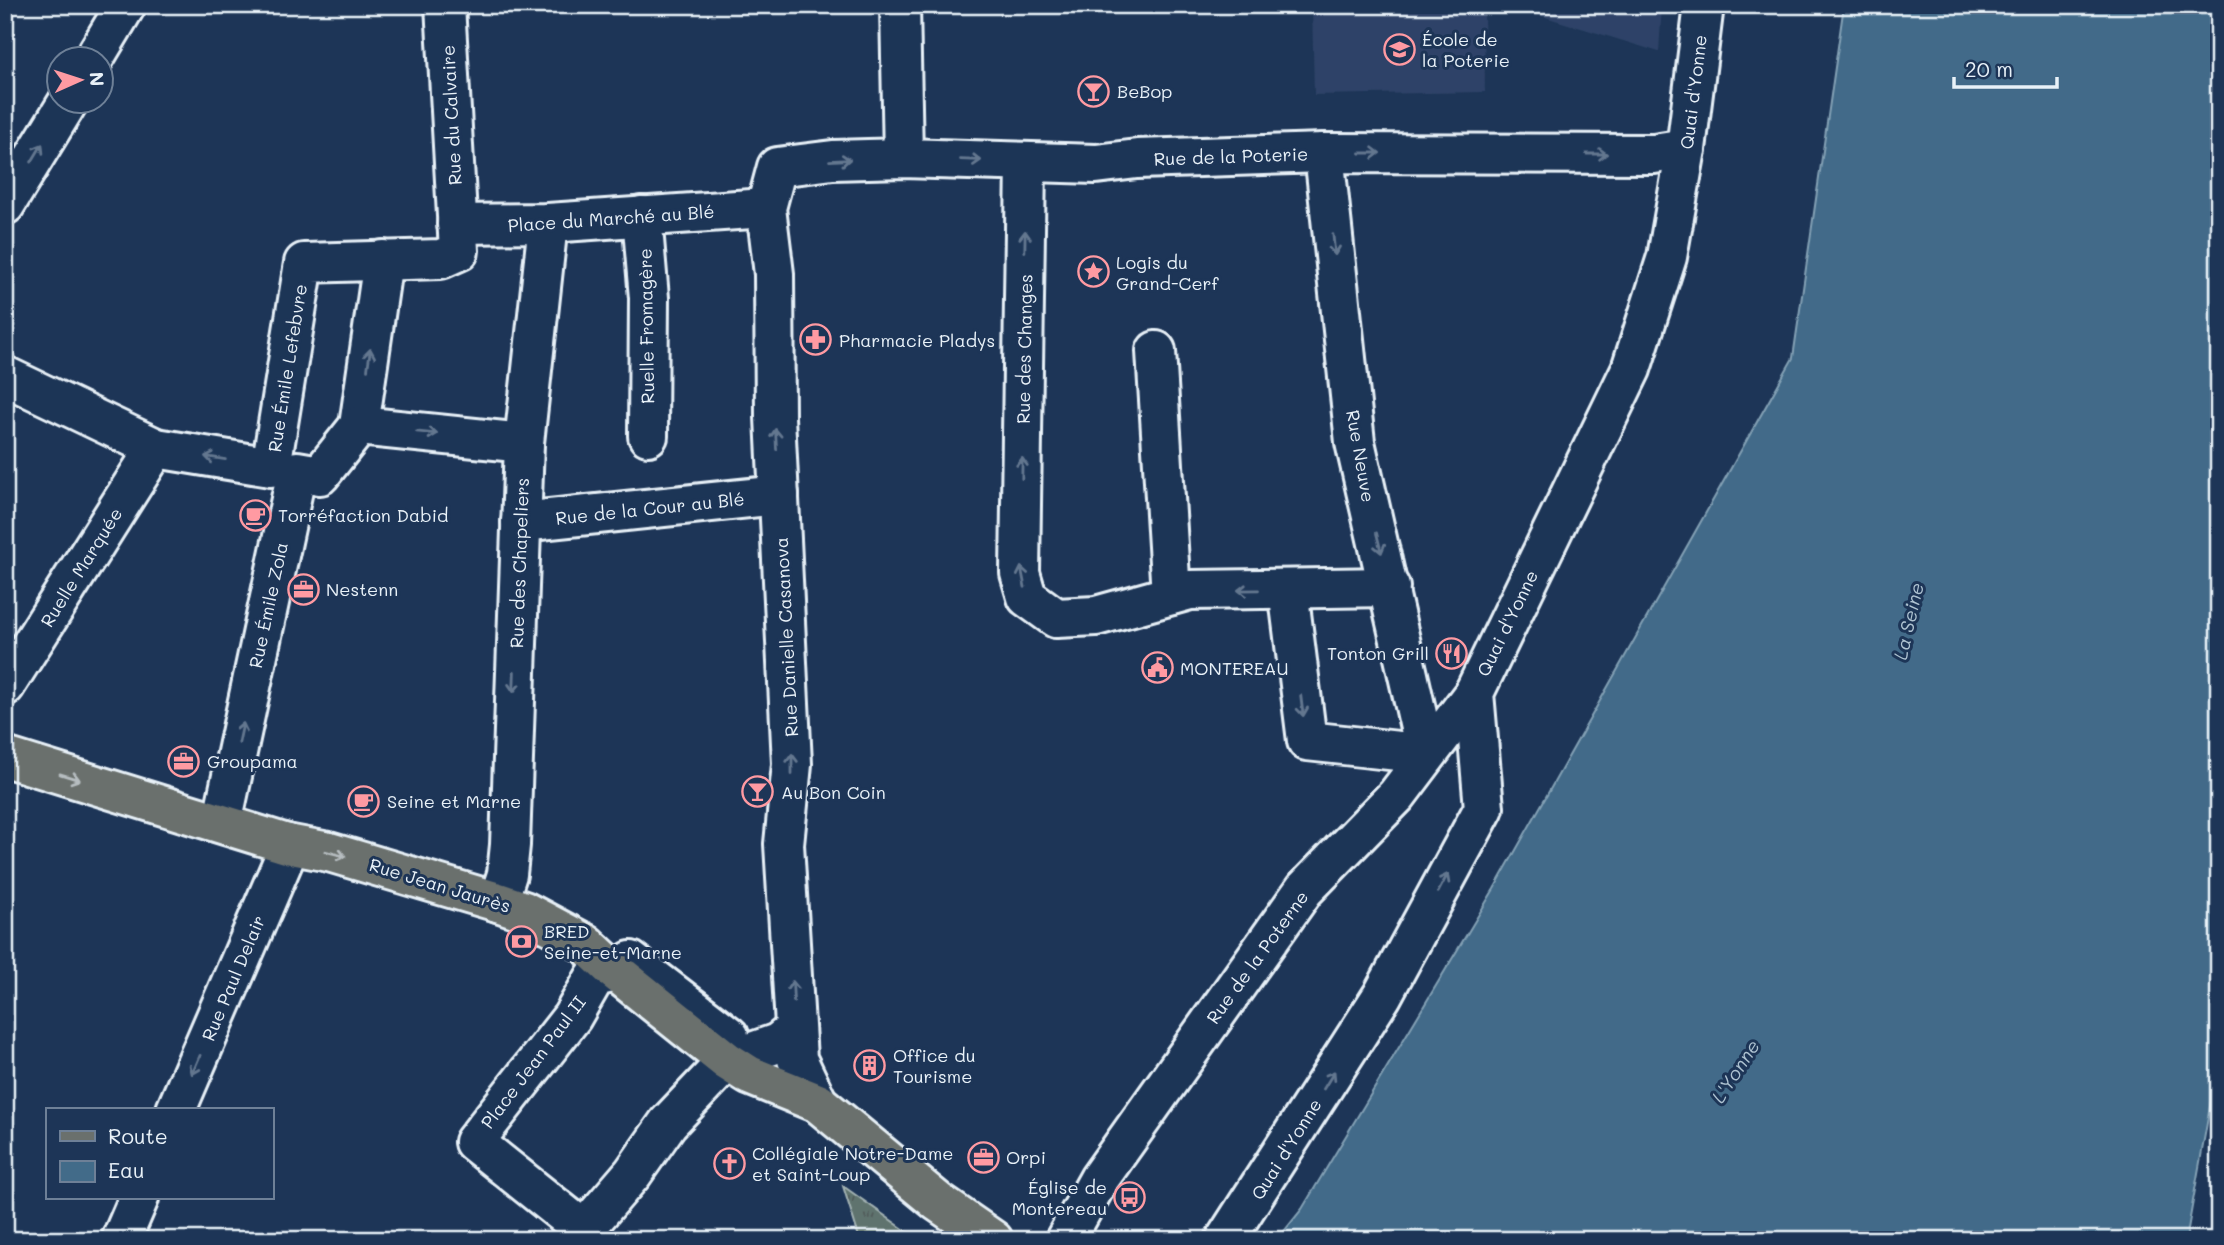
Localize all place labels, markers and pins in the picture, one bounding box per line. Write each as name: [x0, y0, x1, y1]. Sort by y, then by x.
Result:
place label: École de la Poterie: [1422, 27, 1510, 72]
school or university icon: École de la Poterie: [1382, 32, 1416, 66]
bar icon: BeBop: [1077, 74, 1111, 108]
place label: BeBop: [1117, 79, 1172, 103]
place label: Logis du Grand-Cerf: [1116, 250, 1220, 295]
place icon: Logis du Grand-Cerf: [1076, 255, 1110, 289]
pharmacy icon: Pharmacie Pladys: [799, 323, 833, 357]
place label: Pharmacie Pladys: [839, 328, 995, 352]
cafe icon: Torréfaction Dabid: [238, 498, 272, 532]
place label: Torréfaction Dabid: [278, 503, 449, 527]
office icon: Nestenn: [286, 572, 320, 606]
place label: Nestenn: [326, 577, 398, 601]
restaurant icon: Tonton Grill: [1435, 636, 1469, 670]
place label: Tonton Grill: [1327, 641, 1429, 665]
public building icon: MONTEREAU: [1140, 651, 1174, 685]
place label: MONTEREAU: [1180, 656, 1289, 680]
office icon: Groupama: [167, 744, 201, 778]
place label: Groupama: [207, 749, 298, 773]
bar icon: Au Bon Coin: [741, 775, 775, 809]
place label: Au Bon Coin: [781, 780, 886, 804]
cafe icon: Seine et Marne: [347, 784, 381, 818]
place label: Seine et Marne: [387, 789, 521, 813]
place label: BRED Seine-et-Marne: [544, 919, 682, 964]
bank icon: BRED Seine-et-Marne: [504, 924, 538, 958]
place label: Office du Tourisme: [893, 1043, 976, 1088]
building icon: Office du Tourisme: [853, 1048, 887, 1082]
office icon: Orpi: [966, 1140, 1000, 1174]
place label: Collégiale Notre-Dame et Saint-Loup: [752, 1141, 953, 1186]
place label: Orpi: [1006, 1145, 1046, 1169]
church icon: Collégiale Notre-Dame et Saint-Loup: [712, 1146, 746, 1180]
place label: Église de Montereau: [1012, 1175, 1107, 1220]
bus stop icon: Église de Montereau: [1113, 1180, 1147, 1214]

